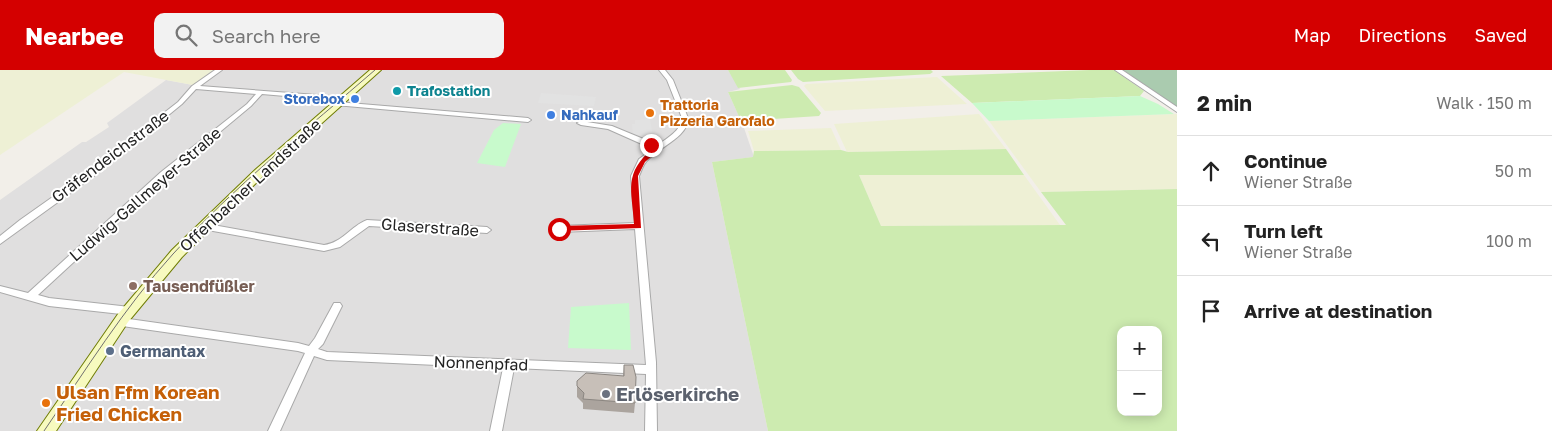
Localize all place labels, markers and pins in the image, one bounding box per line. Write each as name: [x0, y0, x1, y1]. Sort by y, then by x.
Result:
place label: Trafostation: [407, 82, 490, 99]
marker: Trafostation: [391, 85, 403, 97]
place label: Storebox: [283, 90, 345, 107]
marker: Storebox: [349, 93, 361, 105]
place label: Trattoria Pizzeria Garofalo: [660, 96, 775, 129]
place label: Nahkauf: [561, 106, 619, 123]
marker: Trattoria Pizzeria Garofalo: [644, 107, 656, 119]
marker: Nahkauf: [545, 109, 557, 121]
place label: Tausendfüßler: [143, 276, 255, 296]
marker: Tausendfüßler: [127, 280, 139, 292]
place label: Germantax: [120, 341, 206, 361]
marker: Germantax: [104, 345, 116, 357]
place label: Ulsan Ffm Korean Fried Chicken: [56, 380, 219, 425]
place label: Erlöserkirche: [616, 382, 739, 405]
marker: Erlöserkirche: [600, 388, 612, 400]
marker: Ulsan Ffm Korean Fried Chicken: [40, 397, 52, 409]

